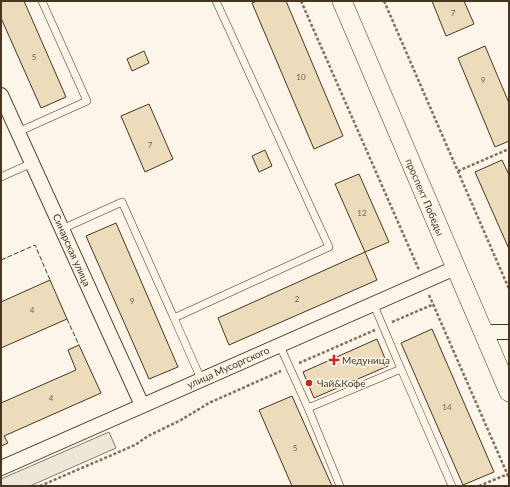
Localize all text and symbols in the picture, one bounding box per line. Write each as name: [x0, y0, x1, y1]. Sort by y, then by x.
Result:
house number: 7: [451, 8, 456, 18]
house number: 5: [32, 52, 37, 62]
house number: 10: [296, 72, 306, 82]
house number: 9: [481, 75, 486, 85]
house number: 7: [148, 140, 153, 150]
street label: проспект Победы: [403, 157, 447, 237]
house number: 12: [357, 208, 367, 218]
street label: Синарская улица: [51, 212, 93, 288]
house number: 2: [295, 294, 300, 304]
house number: 9: [130, 296, 135, 306]
house number: 4: [30, 305, 35, 315]
street label: улица Мусоргского: [185, 343, 271, 391]
place label: Медуница: [342, 354, 390, 366]
marker: Медуница: [329, 355, 339, 365]
place label: Чай&Кофе: [317, 377, 366, 389]
marker: Чай&Кофе: [304, 378, 314, 388]
house number: 4: [49, 393, 54, 403]
house number: 14: [442, 402, 452, 412]
house number: 5: [293, 443, 298, 453]

